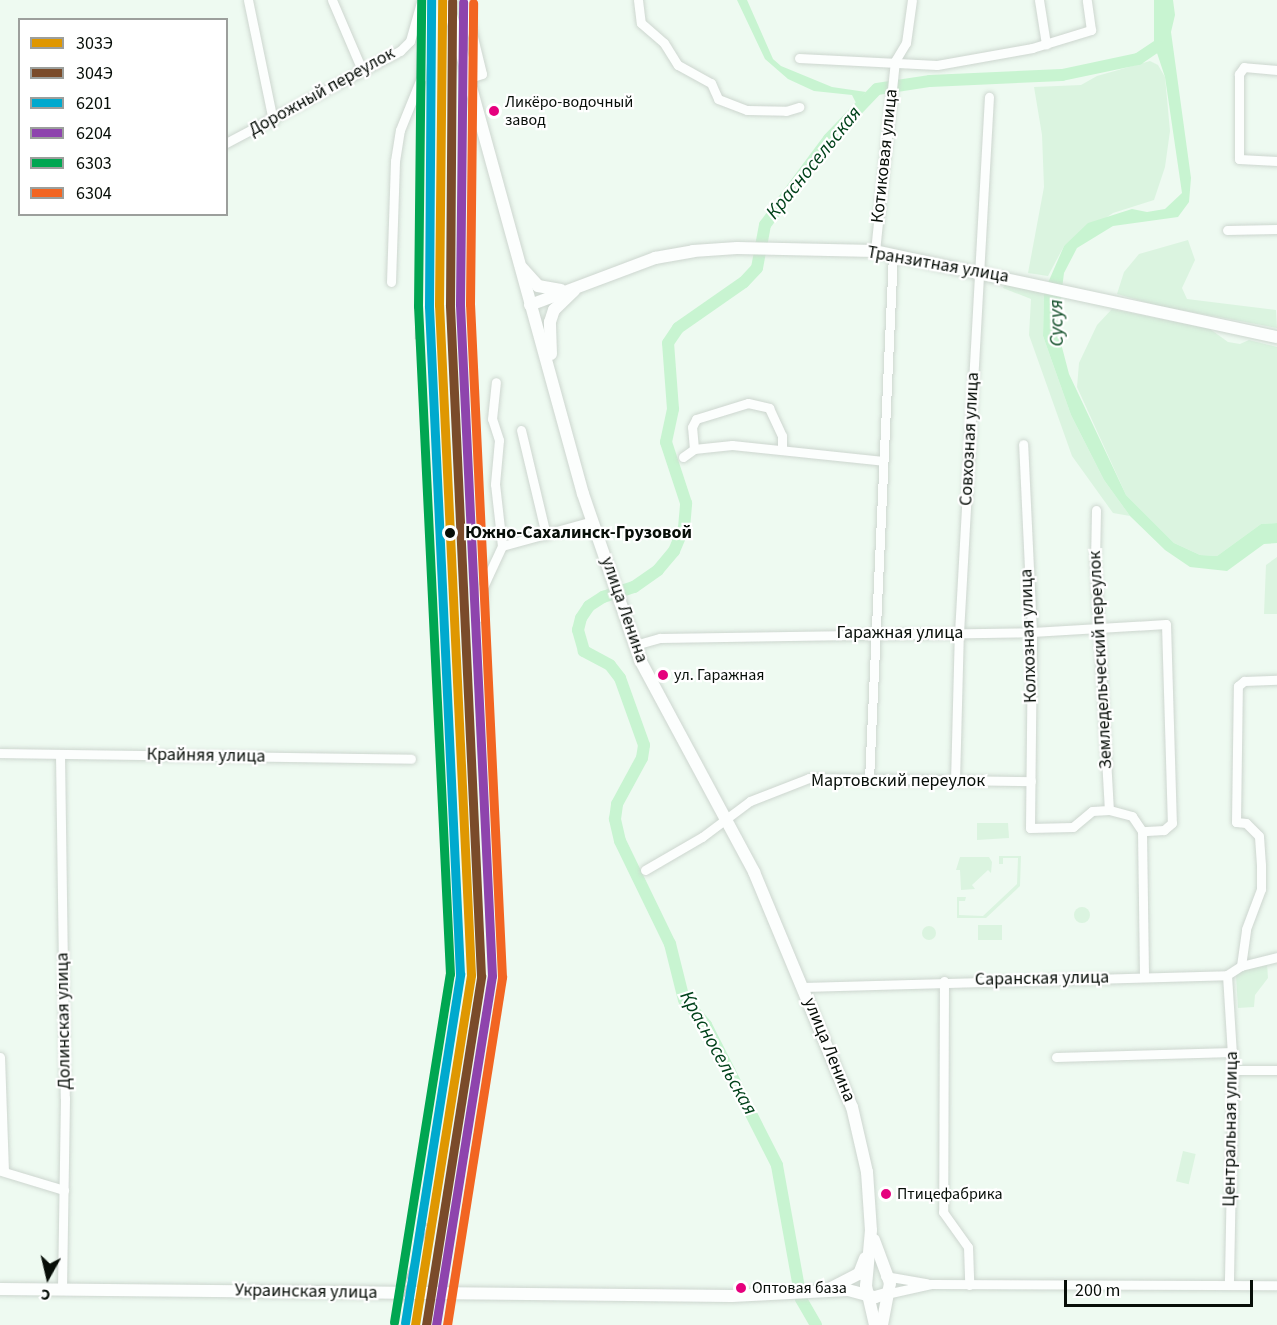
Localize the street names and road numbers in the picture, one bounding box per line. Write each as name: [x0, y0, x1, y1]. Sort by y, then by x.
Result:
street label: Дорожный переулок: [245, 43, 399, 141]
street label: Котиковая улица: [867, 88, 903, 224]
street label: Транзитная улица: [865, 242, 1011, 288]
street label: Совхозная улица: [956, 372, 984, 506]
street label: Земледельческий переулок: [1084, 550, 1118, 770]
street label: улица Ленина: [596, 554, 652, 666]
street label: Колхозная улица: [1016, 569, 1042, 703]
street label: Гаражная улица: [837, 622, 963, 644]
street label: Крайняя улица: [146, 744, 266, 768]
street label: Мартовский переулок: [811, 770, 985, 792]
street label: Долинская улица: [52, 952, 76, 1090]
street label: Саранская улица: [975, 967, 1109, 991]
street label: улица Ленина: [798, 995, 860, 1105]
street label: Центральная улица: [1219, 1051, 1243, 1207]
street label: Украинская улица: [234, 1280, 378, 1304]

